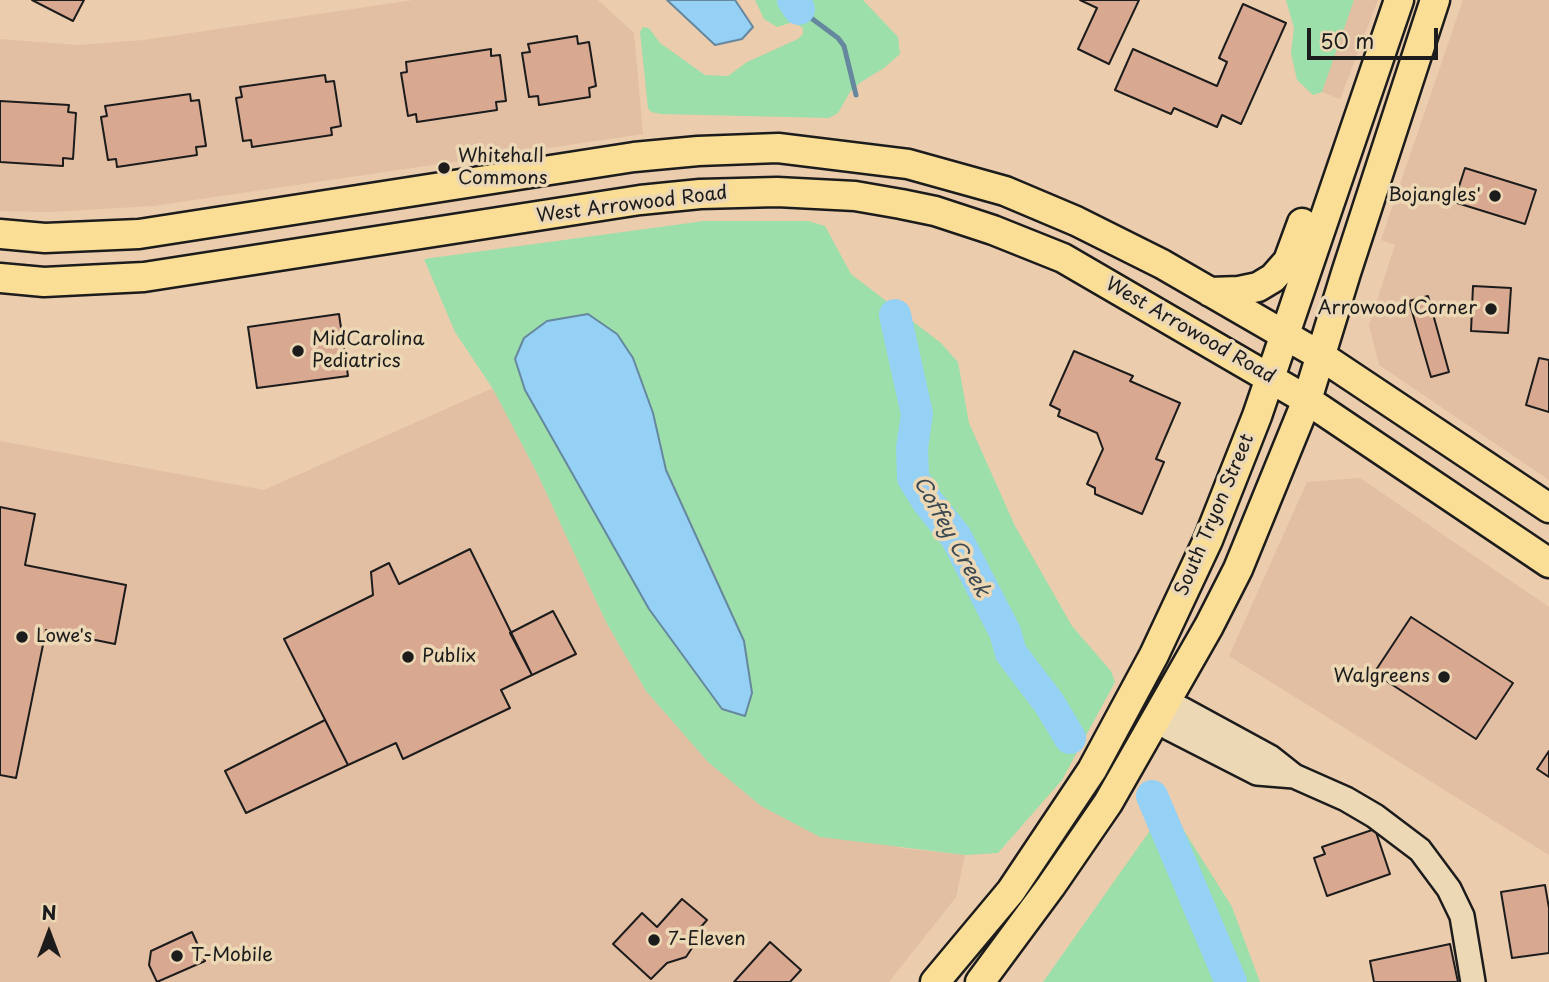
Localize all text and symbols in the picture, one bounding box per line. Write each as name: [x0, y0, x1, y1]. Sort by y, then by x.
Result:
scale bar: [1311, 14, 1442, 58]
text: 50 m: [1320, 24, 1374, 56]
place label: Whitehall Commons: [458, 146, 547, 190]
marker: Whitehall Commons: [436, 160, 452, 176]
street label: West Arrowood Road: [535, 182, 729, 228]
place label: Bojangles': [1388, 185, 1481, 207]
marker: Bojangles': [1487, 188, 1503, 204]
street label: West Arrowood Road: [1101, 273, 1279, 389]
place label: Arrowood Corner: [1318, 298, 1477, 320]
marker: Arrowood Corner: [1483, 301, 1499, 317]
place label: MidCarolina Pediatrics: [312, 329, 424, 373]
marker: MidCarolina Pediatrics: [290, 343, 306, 359]
street label: South Tryon Street: [1171, 431, 1259, 599]
water label: Coffey Creek: [907, 472, 995, 602]
place label: Lowe's: [36, 626, 92, 648]
marker: Lowe's: [14, 629, 30, 645]
place label: Publix: [422, 646, 476, 668]
marker: Publix: [400, 649, 416, 665]
place label: Walgreens: [1333, 666, 1430, 688]
marker: Walgreens: [1436, 669, 1452, 685]
north arrow: [14, 898, 84, 968]
text: N: [41, 898, 57, 926]
place label: 7-Eleven: [668, 929, 746, 951]
marker: 7-Eleven: [646, 932, 662, 948]
place label: T-Mobile: [191, 945, 273, 967]
marker: T-Mobile: [169, 948, 185, 964]

